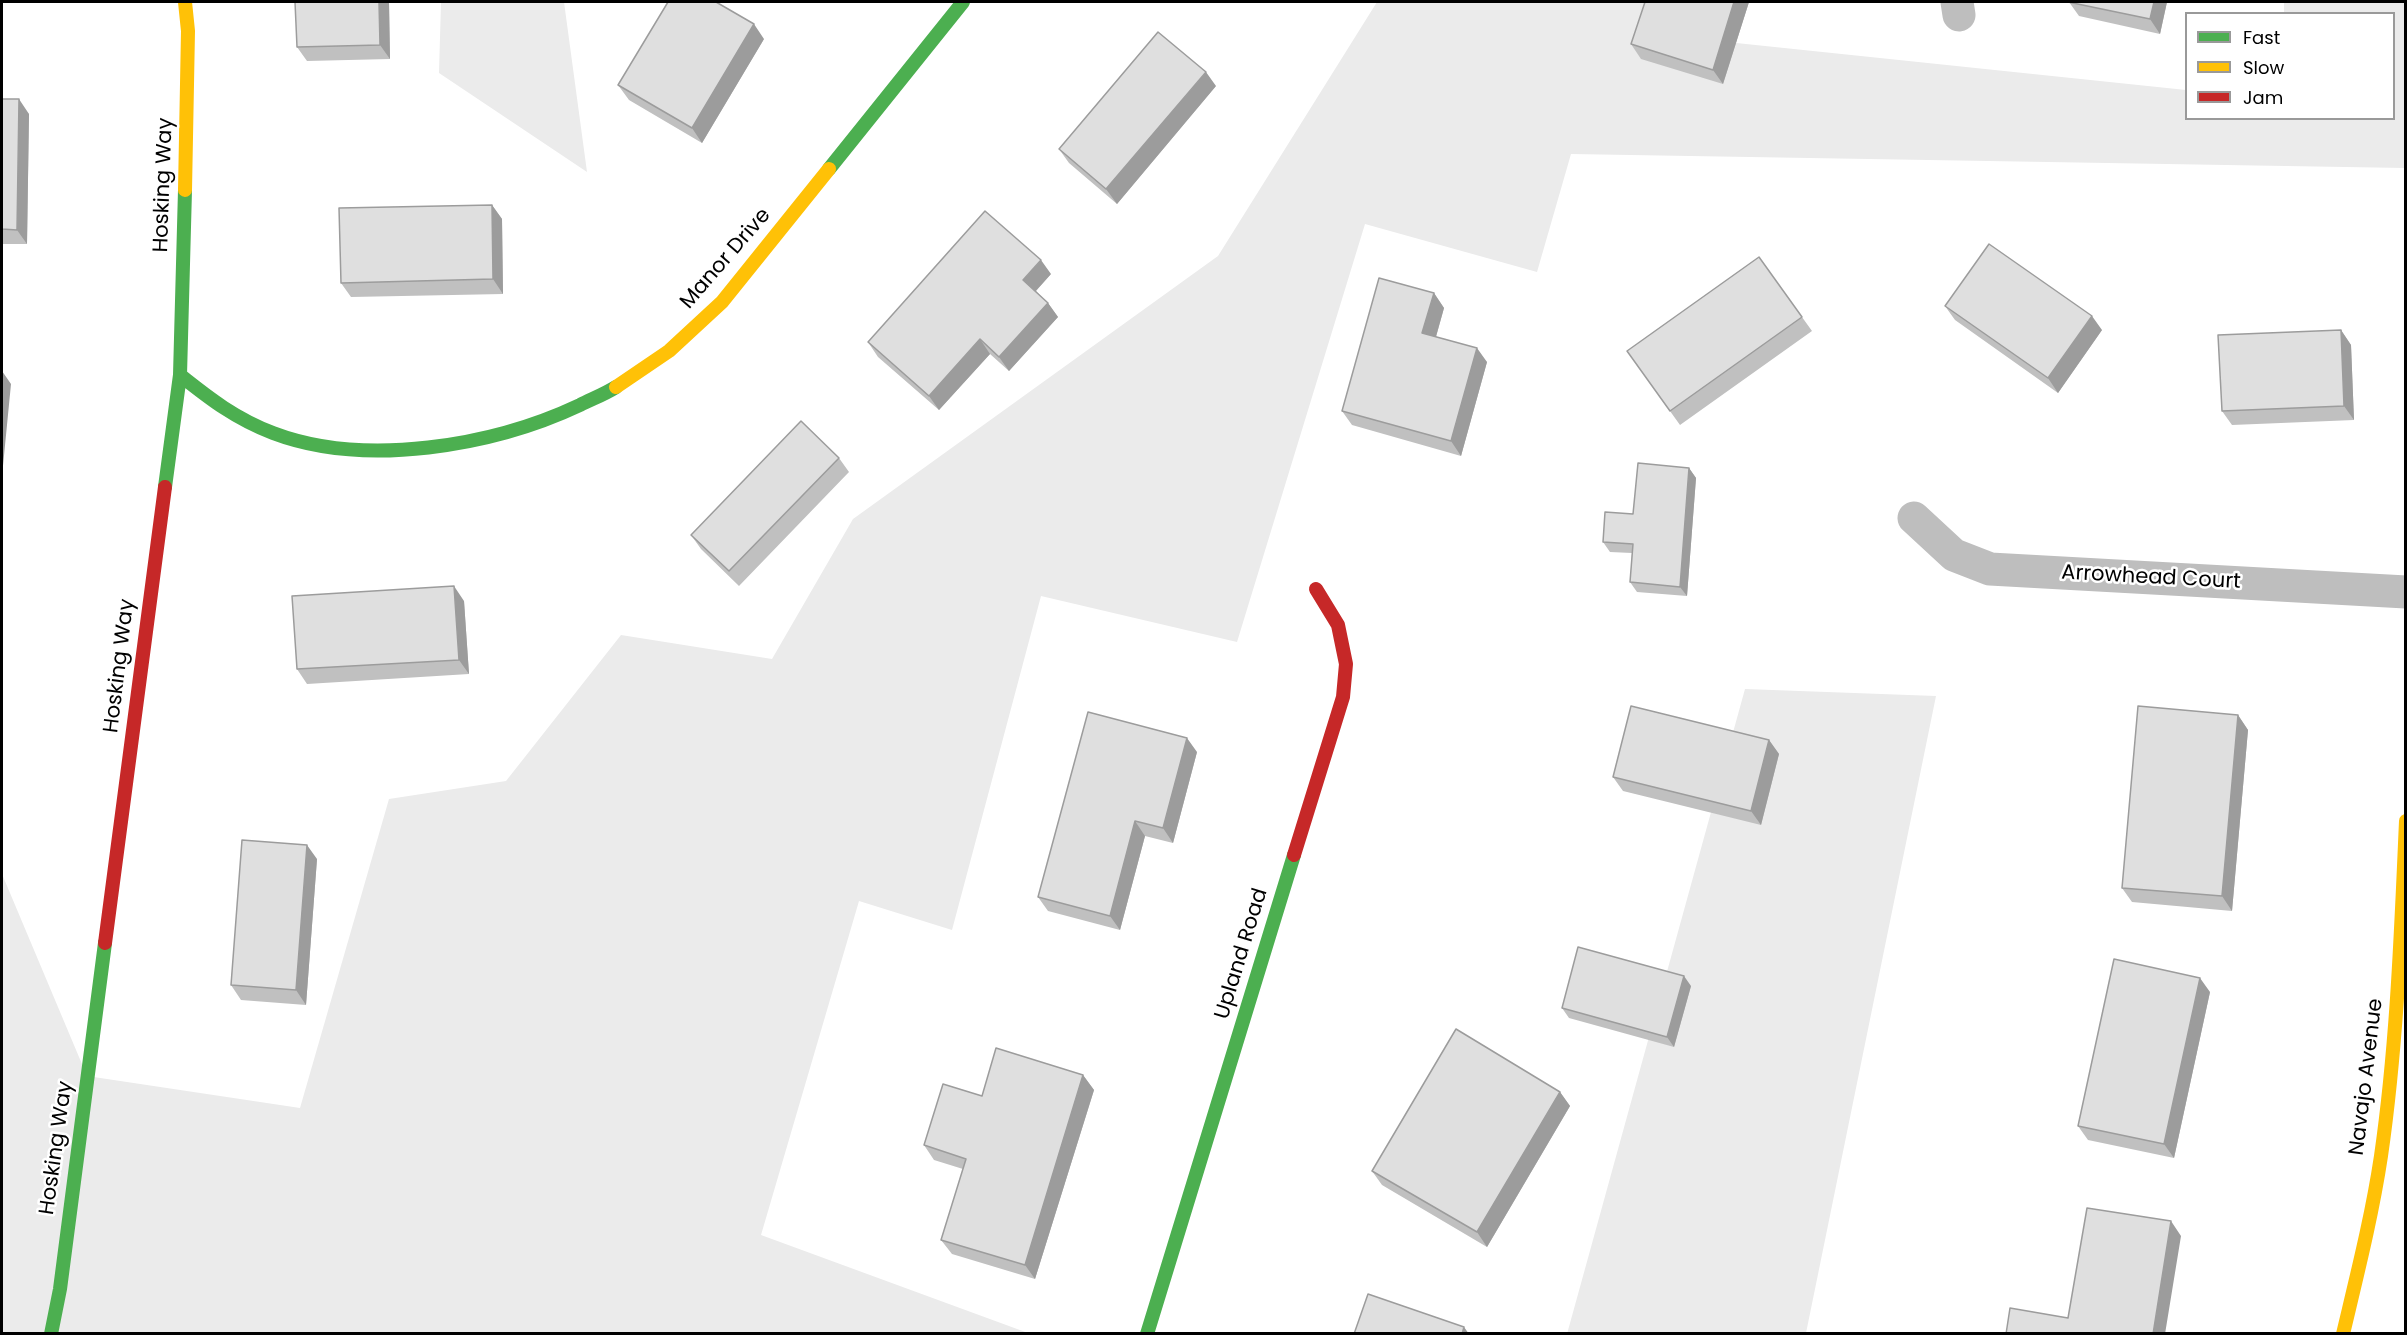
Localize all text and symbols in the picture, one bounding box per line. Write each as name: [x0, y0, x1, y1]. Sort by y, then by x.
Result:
legend: [2185, 12, 2395, 120]
text: Fast: [2243, 25, 2280, 50]
text: Slow: [2243, 55, 2284, 80]
text: Jam: [2243, 85, 2283, 110]
street label: Hosking Way: [149, 117, 179, 253]
street label: Manor Drive: [675, 203, 777, 315]
street label: Arrowhead Court: [2061, 561, 2241, 595]
street label: Hosking Way: [99, 598, 141, 734]
street label: Upland Road: [1210, 885, 1274, 1023]
street label: Navajo Avenue: [2345, 997, 2389, 1157]
street label: Hosking Way: [35, 1080, 79, 1216]

